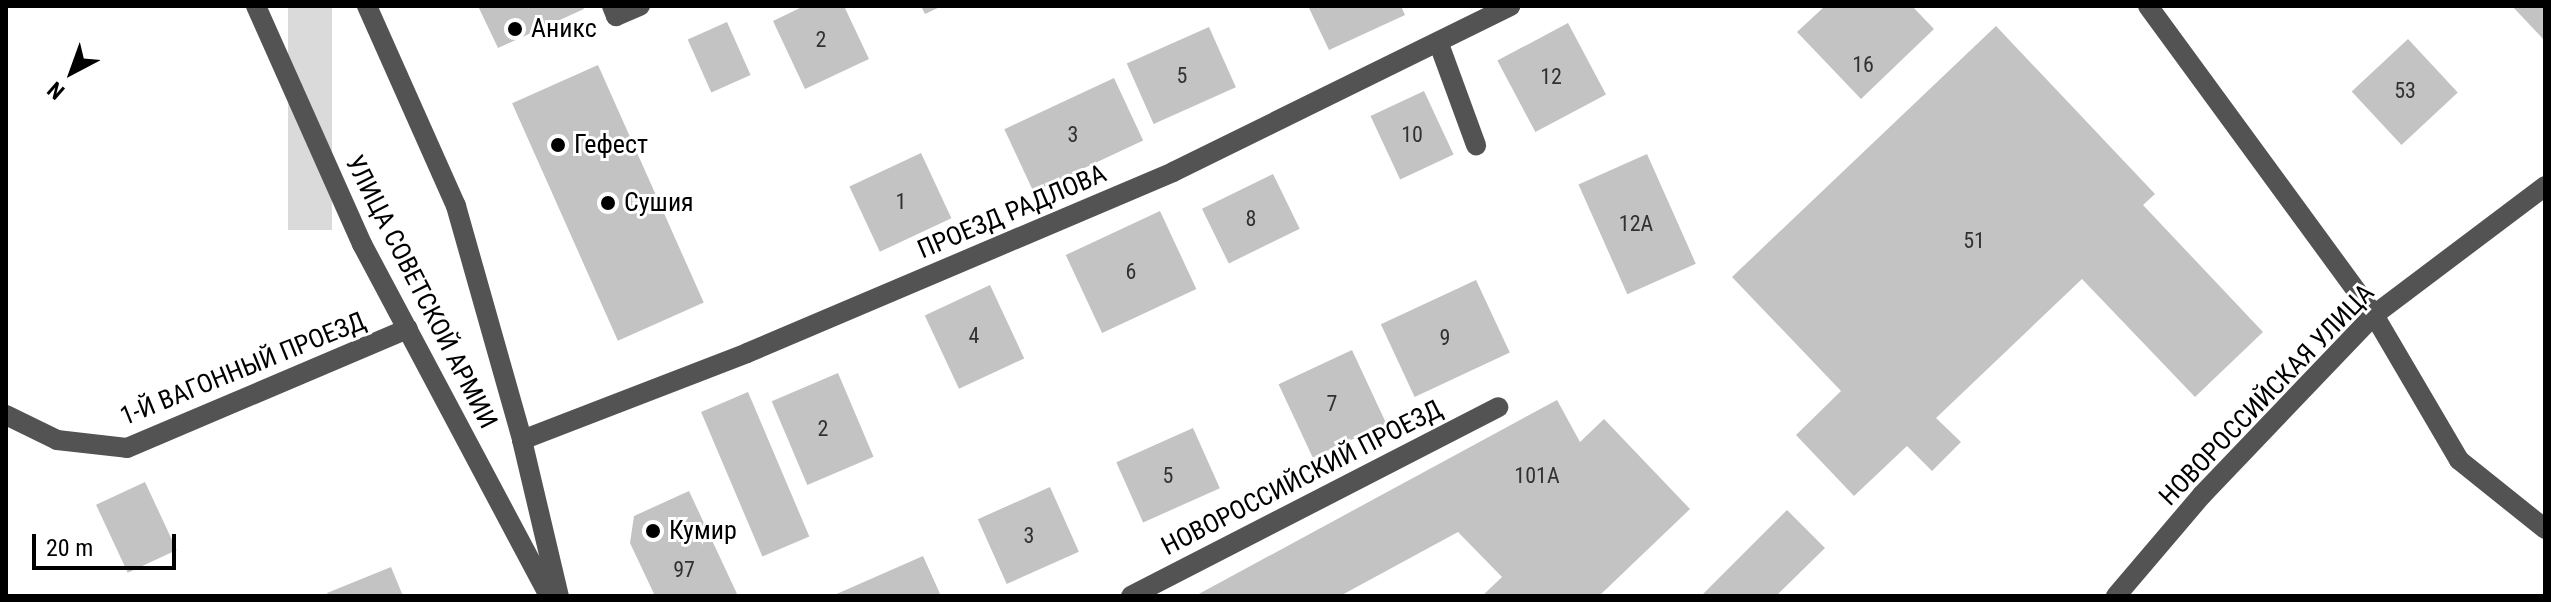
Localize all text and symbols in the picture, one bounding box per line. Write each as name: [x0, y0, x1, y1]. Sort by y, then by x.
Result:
place label: Аникс: [531, 13, 597, 45]
marker: Аникс: [506, 20, 524, 38]
house number: 2: [816, 27, 826, 53]
north arrow: [32, 32, 112, 112]
house number: 16: [1852, 52, 1874, 78]
house number: 5: [1177, 63, 1187, 89]
house number: 12: [1540, 64, 1562, 90]
text: N: [43, 77, 69, 104]
house number: 53: [2394, 78, 2416, 104]
house number: 3: [1068, 122, 1078, 148]
house number: 10: [1401, 122, 1423, 148]
place label: Гефест: [574, 129, 648, 161]
marker: Гефест: [549, 136, 567, 154]
street label: УЛИЦА СОВЕТСКОЙ АРМИИ: [338, 150, 504, 434]
street label: ПРОЕЗД РАДЛОВА: [913, 158, 1111, 266]
place label: Сушия: [624, 187, 694, 219]
house number: 1: [896, 189, 906, 215]
marker: Сушия: [599, 194, 617, 212]
house number: 8: [1246, 206, 1256, 232]
house number: 12А: [1619, 211, 1653, 237]
house number: 51: [1963, 228, 1985, 254]
house number: 6: [1126, 259, 1136, 285]
street label: НОВОРОССИЙСКАЯ УЛИЦА: [2153, 278, 2381, 512]
street label: 1-Й ВАГОННЫЙ ПРОЕЗД: [116, 306, 370, 432]
house number: 4: [969, 323, 979, 349]
house number: 9: [1440, 325, 1450, 351]
house number: 7: [1327, 391, 1337, 417]
street label: НОВОРОССИЙСКИЙ ПРОЕЗД: [1157, 394, 1447, 562]
house number: 2: [818, 416, 828, 442]
house number: 5: [1163, 463, 1173, 489]
house number: 101А: [1514, 463, 1560, 489]
place label: Кумир: [669, 515, 737, 547]
scale bar: [36, 518, 180, 568]
marker: Кумир: [644, 522, 662, 540]
house number: 3: [1024, 523, 1034, 549]
text: 20 m: [46, 534, 93, 562]
house number: 97: [673, 557, 695, 583]

